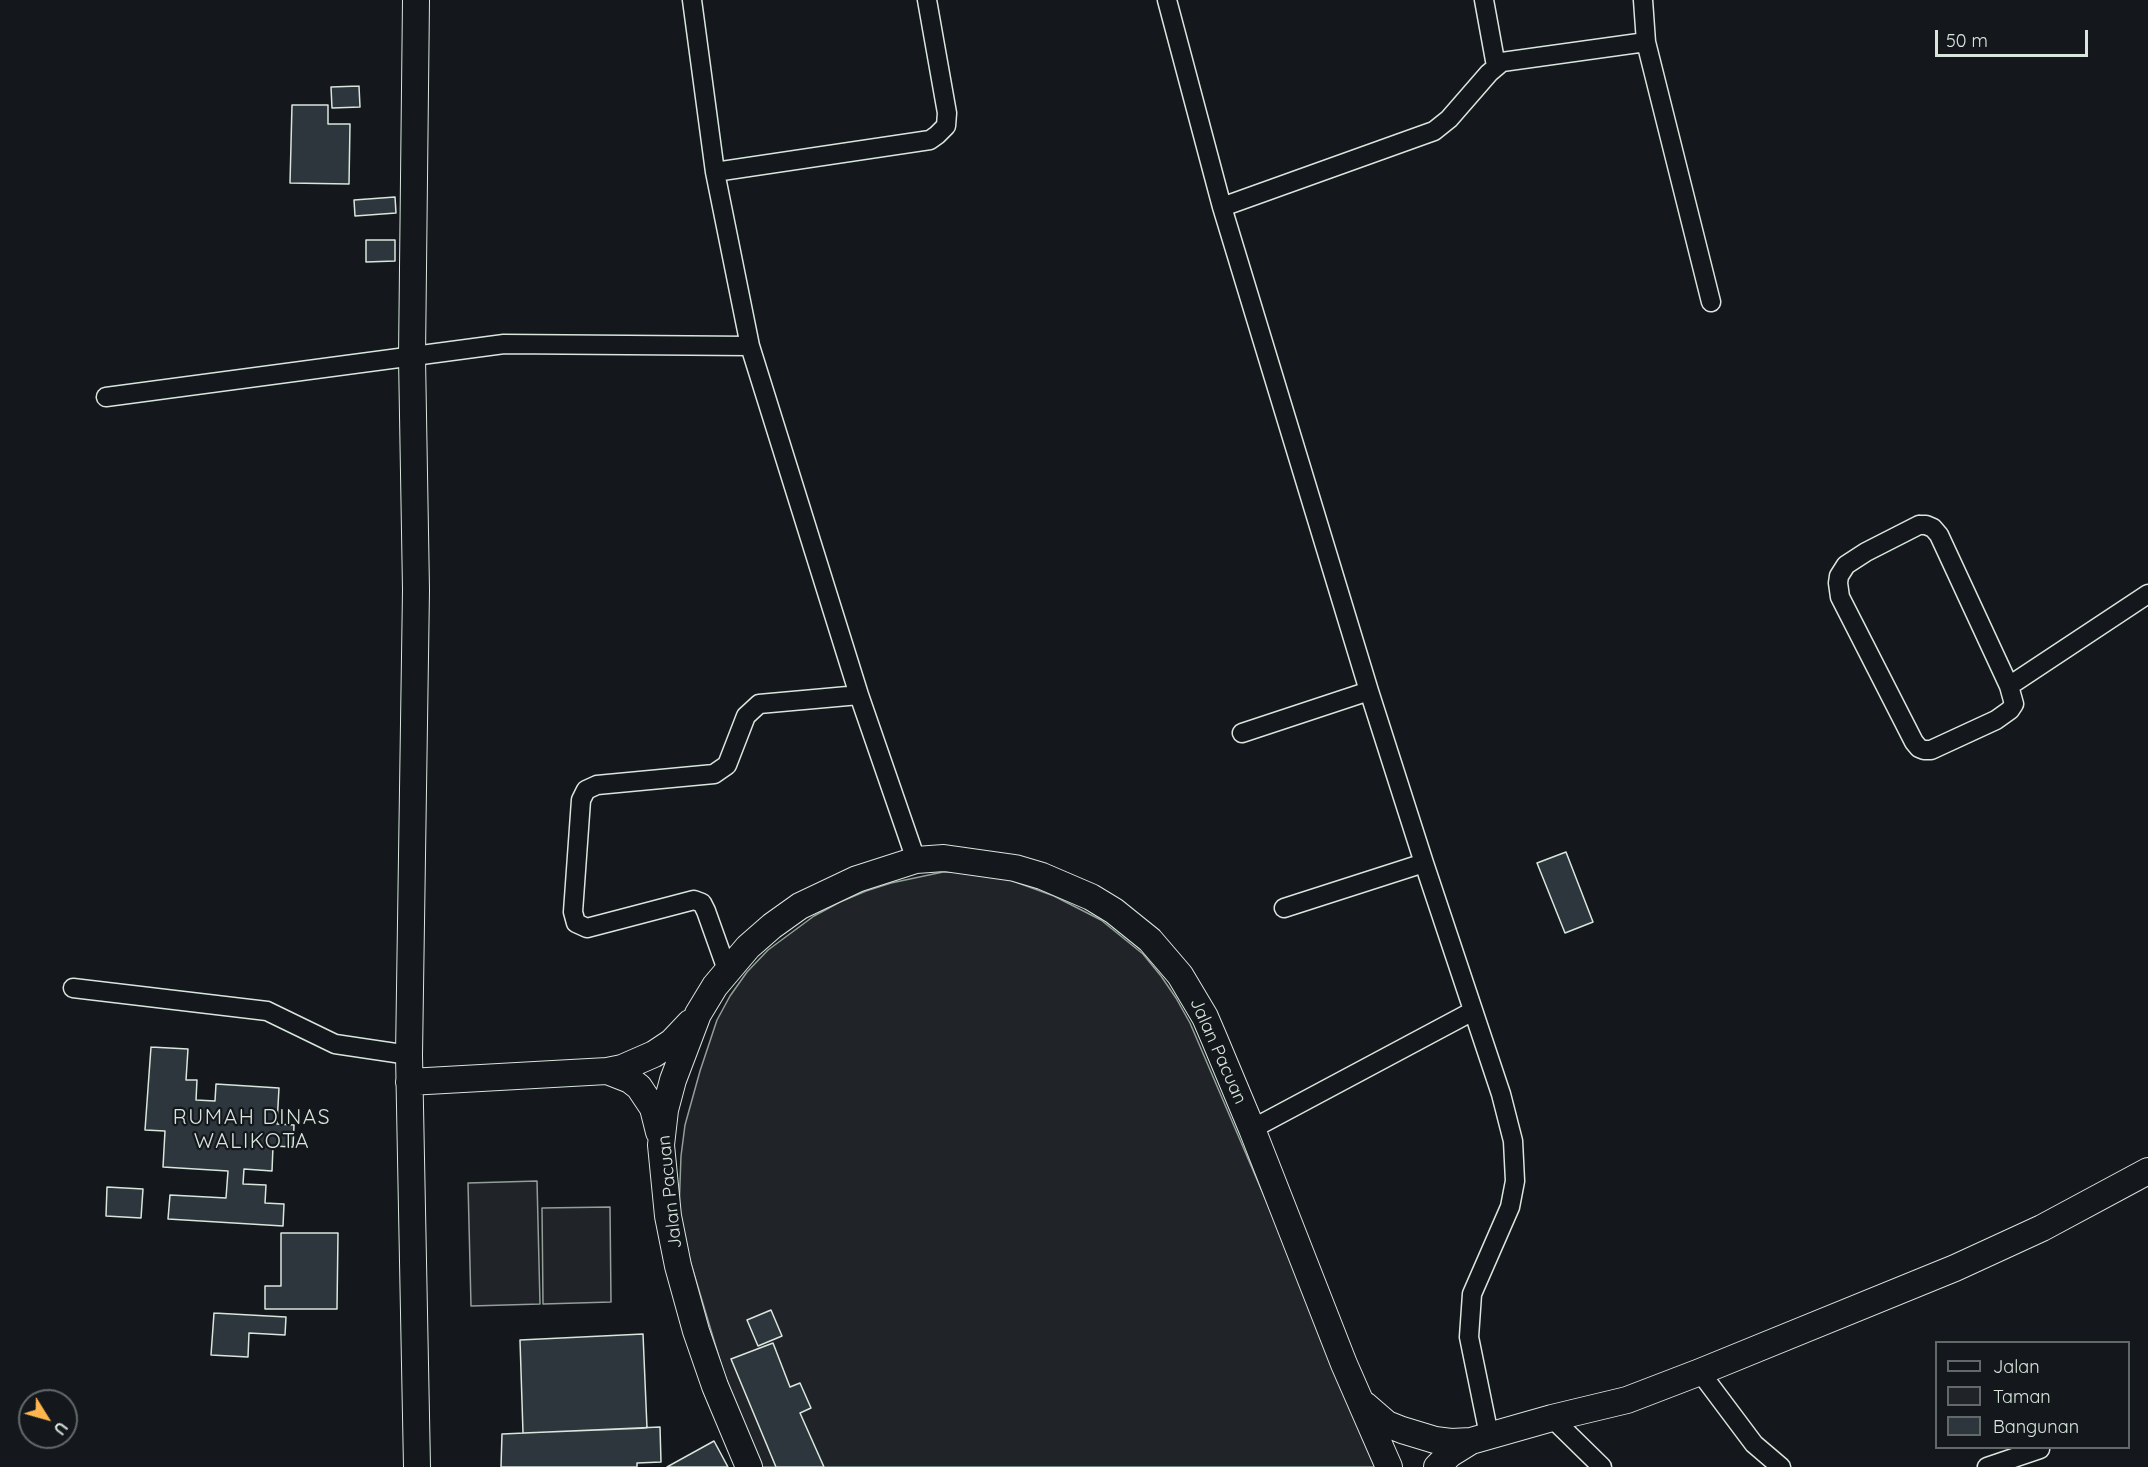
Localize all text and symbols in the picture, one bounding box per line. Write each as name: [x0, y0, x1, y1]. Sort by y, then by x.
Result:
scale bar: [1938, 18, 2091, 56]
text: 50 m: [1946, 29, 1988, 52]
street label: Jalan Pacuan: [1185, 995, 1251, 1107]
district label: RUMAH DINAS WALIKOTA: [173, 1105, 331, 1155]
street label: Jalan Pacuan: [653, 1134, 687, 1250]
legend: [1935, 1341, 2130, 1449]
text: Jalan: [1993, 1355, 2040, 1378]
text: Taman: [1993, 1385, 2051, 1408]
north arrow: [18, 1389, 78, 1449]
text: Bangunan: [1993, 1415, 2079, 1438]
text: U: [49, 1418, 72, 1439]

